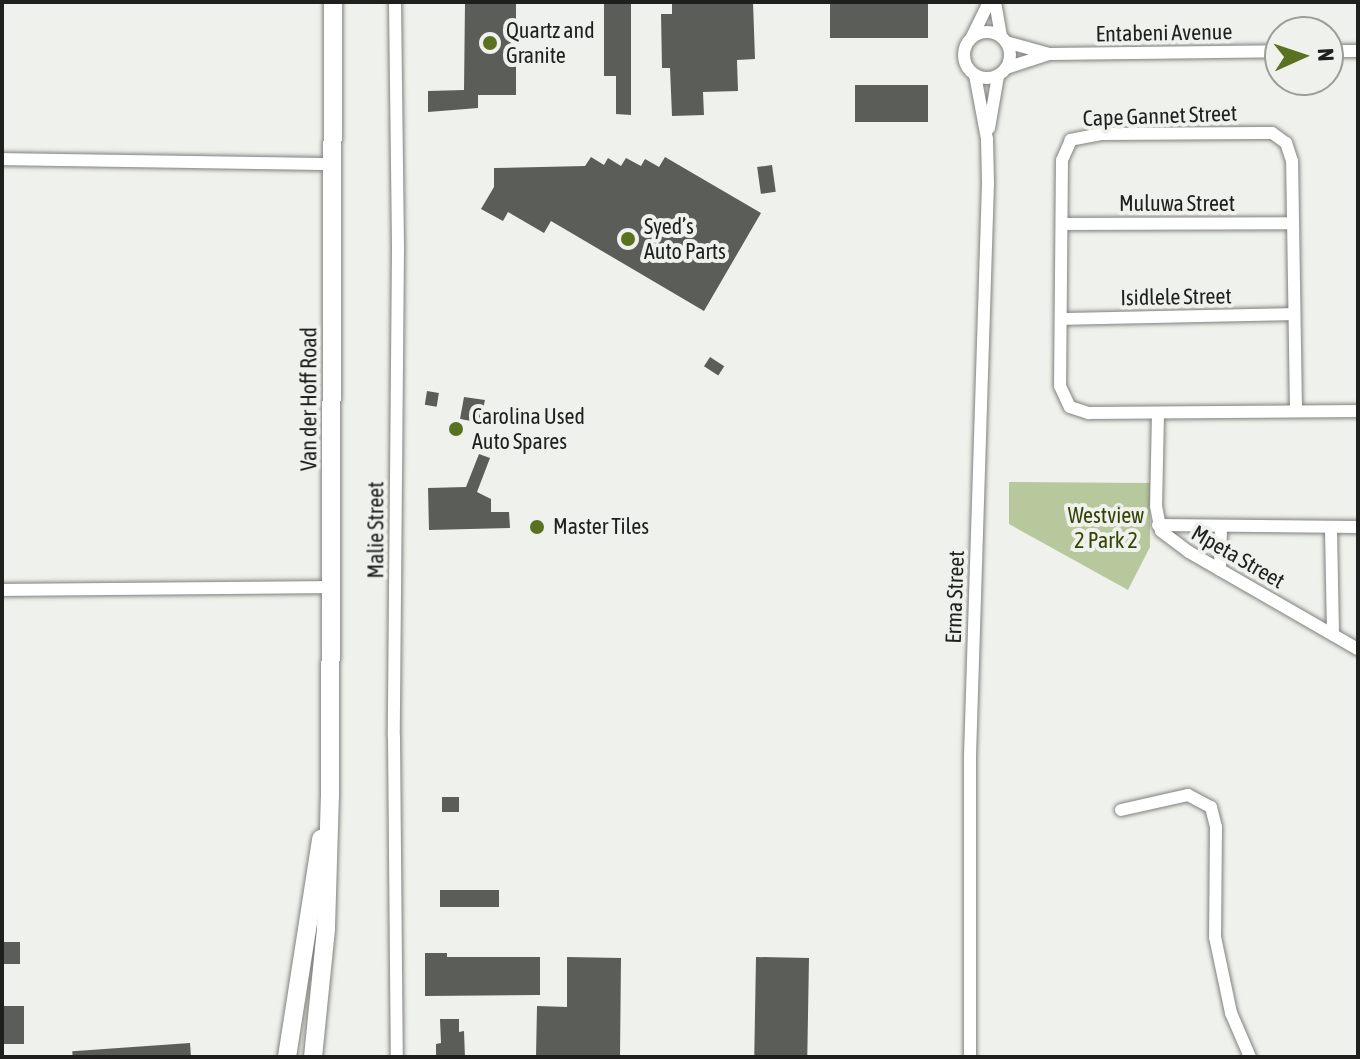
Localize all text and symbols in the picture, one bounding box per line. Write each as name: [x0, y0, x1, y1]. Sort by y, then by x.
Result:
north arrow: [1264, 16, 1344, 96]
place label: Quartz and Granite: [506, 17, 595, 68]
street label: Entabeni Avenue: [1095, 19, 1233, 47]
marker: Quartz and Granite: [481, 34, 499, 52]
text: N: [1313, 48, 1339, 62]
street label: Cape Gannet Street: [1082, 100, 1238, 132]
street label: Muluwa Street: [1119, 191, 1235, 217]
place label: Syed’s Auto Parts: [644, 213, 726, 264]
marker: Syed’s Auto Parts: [619, 230, 637, 248]
street label: Isidlele Street: [1120, 283, 1232, 311]
street label: Van der Hoff Road: [296, 327, 322, 471]
place label: Carolina Used Auto Spares: [472, 403, 585, 454]
marker: Carolina Used Auto Spares: [447, 420, 465, 438]
street label: Malie Street: [363, 481, 389, 579]
park label: Westview 2 Park 2: [1068, 502, 1144, 554]
place label: Master Tiles: [553, 514, 649, 540]
marker: Master Tiles: [528, 518, 546, 536]
street label: Mpeta Street: [1187, 520, 1289, 594]
street label: Erma Street: [940, 550, 970, 644]

